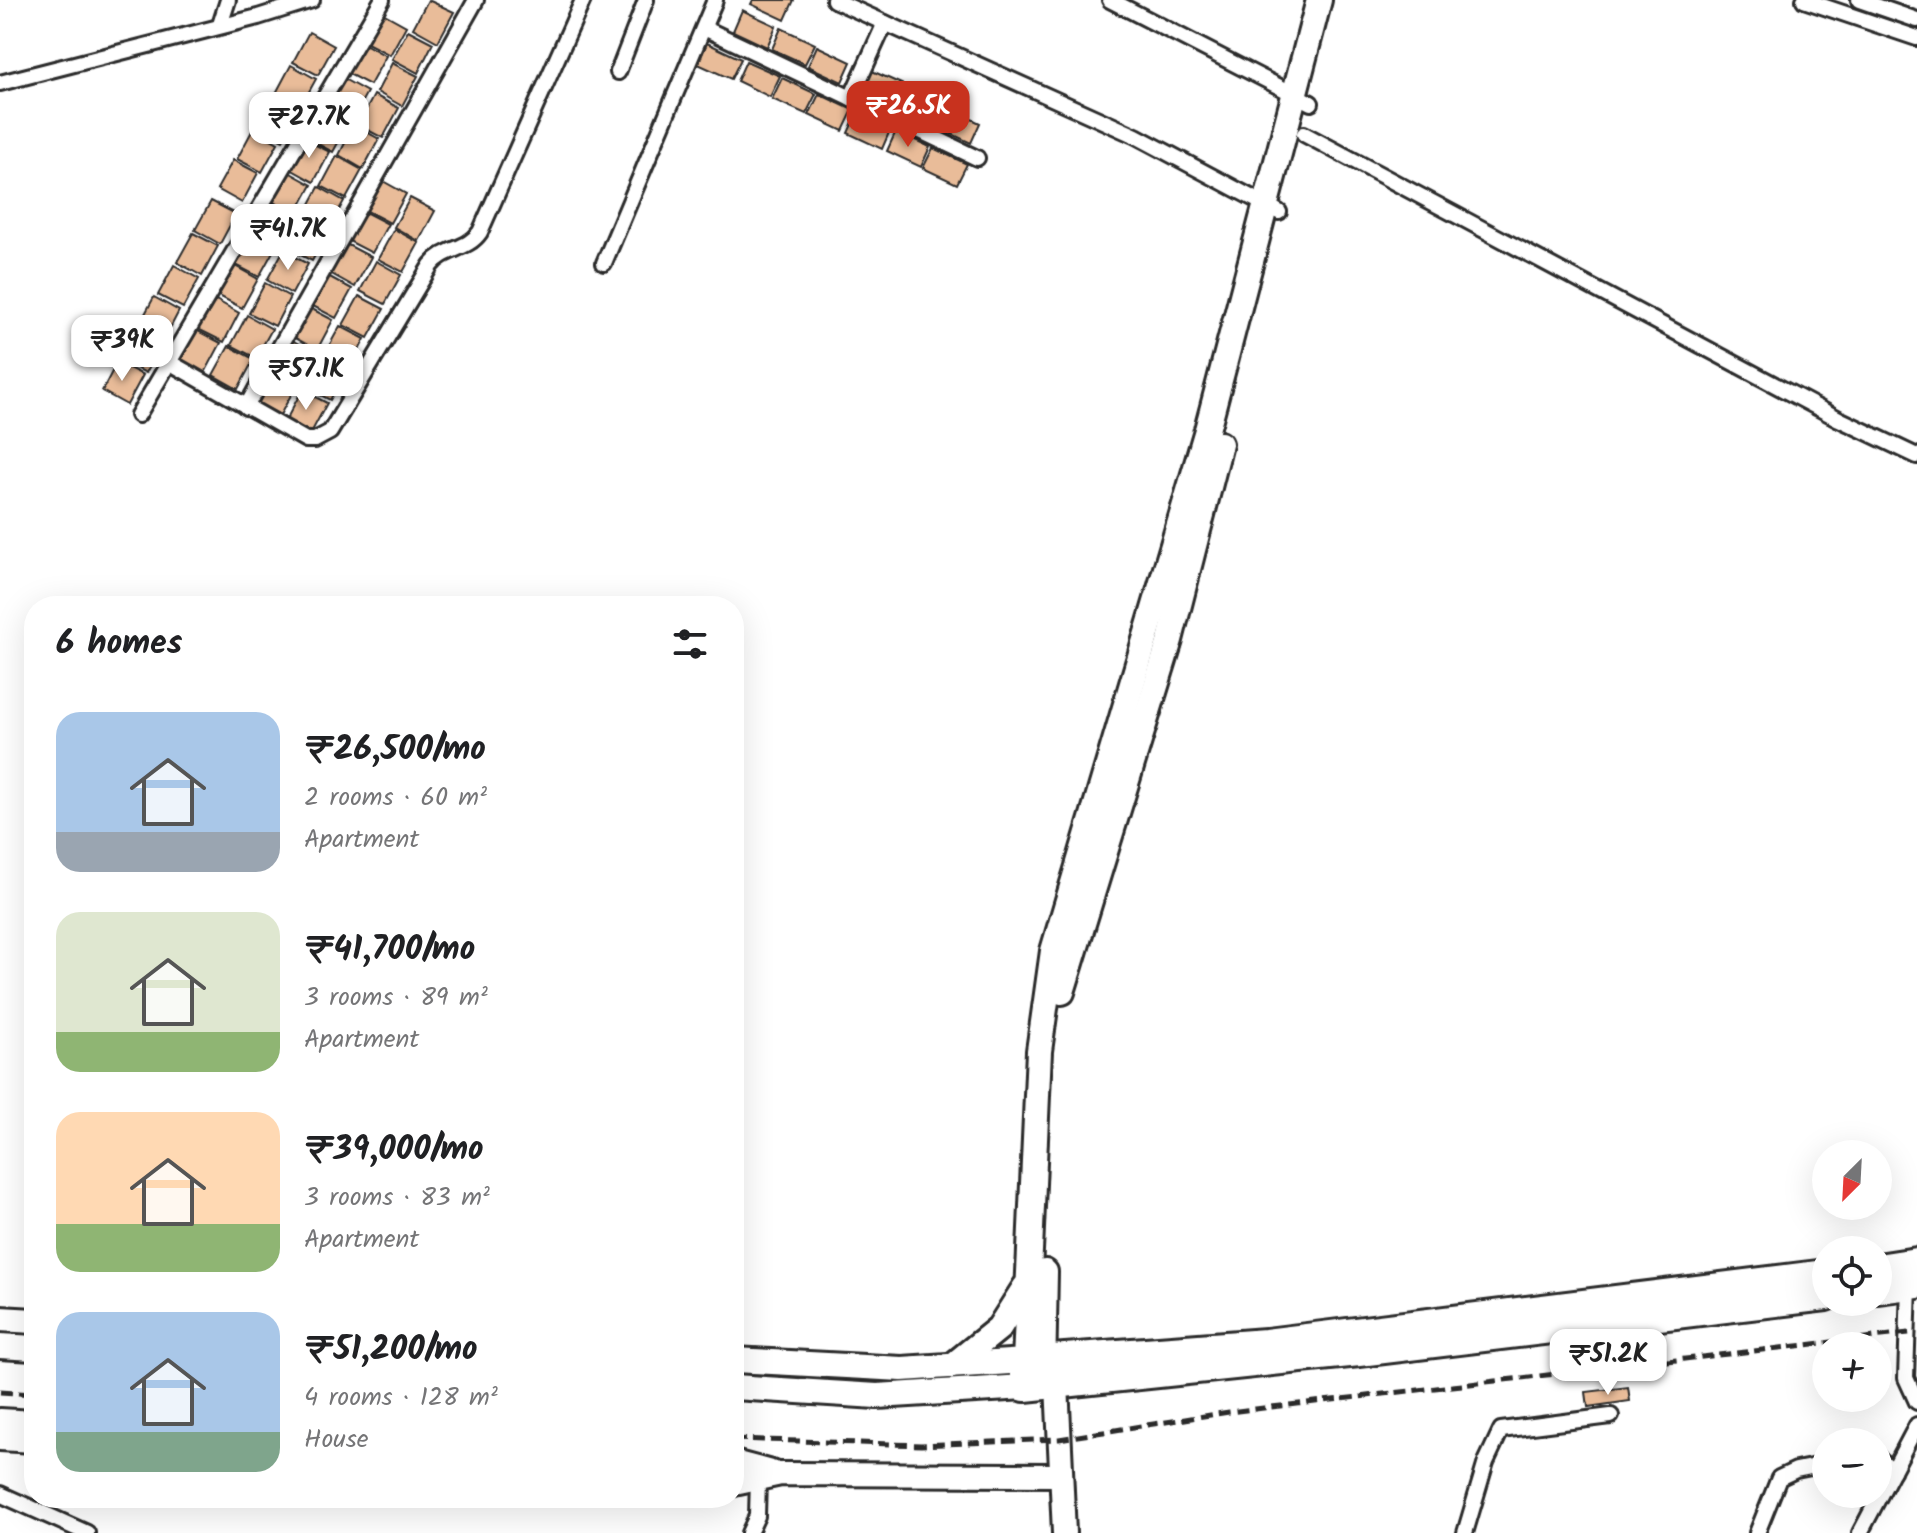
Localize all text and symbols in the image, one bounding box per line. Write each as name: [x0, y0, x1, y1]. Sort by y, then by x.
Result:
pin: ₹26.5K: [843, 81, 973, 149]
text: ₹26.5K: [865, 86, 951, 128]
pin: ₹27.7K: [244, 92, 374, 160]
text: ₹27.7K: [267, 97, 351, 139]
pin: ₹41.7K: [223, 204, 353, 272]
text: ₹41.7K: [249, 209, 327, 251]
pin: ₹39K: [75, 315, 169, 383]
text: ₹39K: [89, 320, 155, 362]
pin: ₹57.1K: [241, 344, 371, 412]
text: ₹57.1K: [267, 349, 345, 391]
text: 6 homes: [56, 617, 182, 671]
icon: filters: [668, 622, 712, 666]
text: ₹26,500/mo: [304, 723, 486, 777]
icon: home: [120, 744, 216, 840]
text: 2 rooms · 60 m²: [304, 777, 487, 819]
text: Apartment: [304, 819, 419, 861]
text: ₹41,700/mo: [304, 923, 475, 977]
icon: home: [120, 944, 216, 1040]
text: 3 rooms · 89 m²: [304, 977, 488, 1019]
text: Apartment: [304, 1019, 419, 1061]
text: ₹39,000/mo: [304, 1123, 484, 1177]
north arrow: [1812, 1140, 1892, 1220]
map controls: [1812, 1140, 1892, 1508]
icon: home: [120, 1144, 216, 1240]
text: 3 rooms · 83 m²: [304, 1177, 490, 1219]
text: Apartment: [304, 1219, 419, 1261]
button: locate: [1812, 1236, 1892, 1316]
text: ₹51,200/mo: [304, 1323, 478, 1377]
pin: ₹51.2K: [1543, 1329, 1673, 1397]
button: +: [1812, 1332, 1892, 1412]
text: ₹51.2K: [1568, 1334, 1648, 1376]
icon: home: [120, 1344, 216, 1440]
text: 4 rooms · 128 m²: [304, 1377, 498, 1419]
text: House: [304, 1419, 368, 1461]
button: −: [1812, 1428, 1892, 1508]

